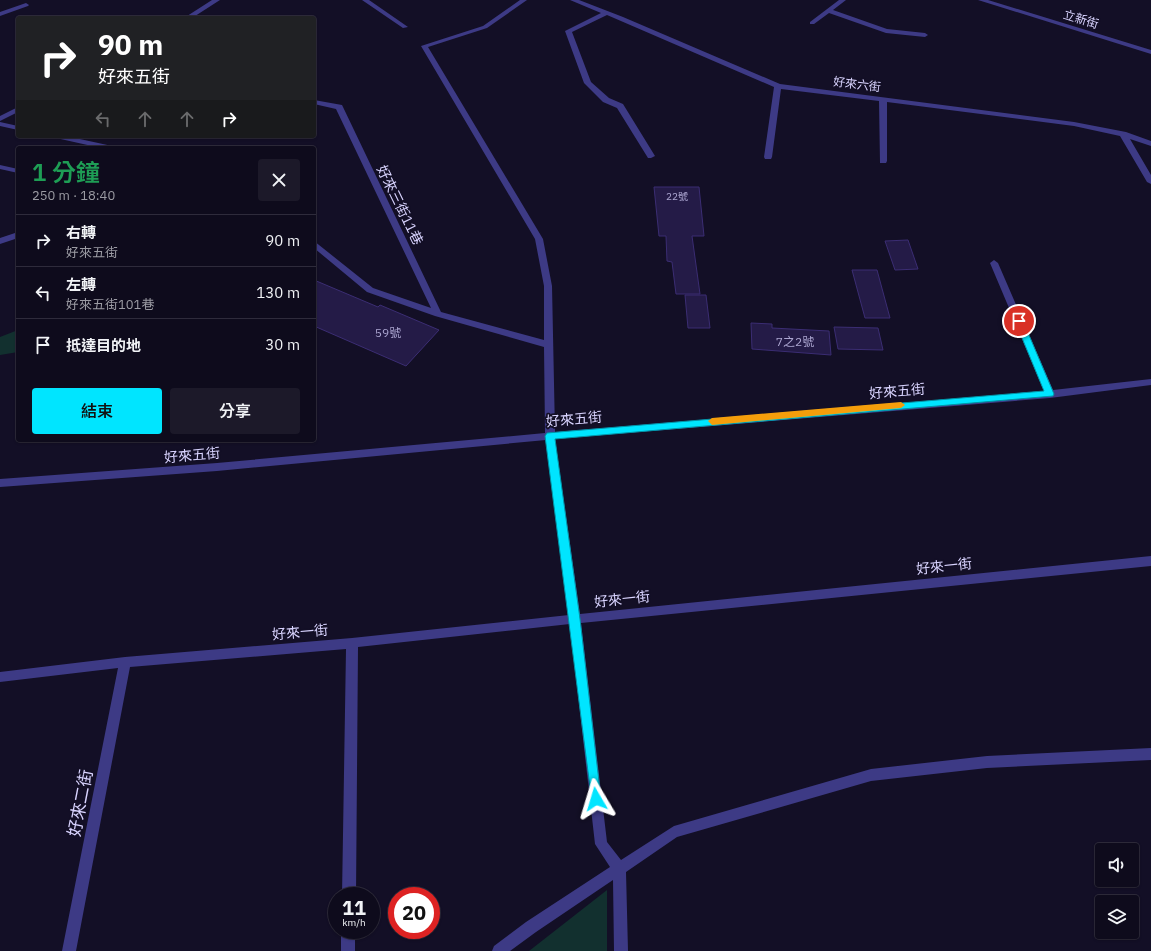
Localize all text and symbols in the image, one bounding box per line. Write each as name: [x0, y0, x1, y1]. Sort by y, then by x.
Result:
street label: 立新街: [1062, 7, 1100, 31]
text: 90 m: [98, 26, 163, 63]
icon: right: [32, 32, 84, 84]
text: 好來五街: [98, 65, 170, 88]
street label: 好來六街: [832, 74, 882, 94]
icon: left: [92, 108, 114, 130]
icon: ahead: [134, 108, 156, 130]
icon: ahead: [176, 108, 198, 130]
icon: right: [218, 108, 240, 130]
text: 1 分鐘: [32, 156, 100, 188]
button: close: [258, 159, 300, 201]
street label: 好來三街11巷: [373, 162, 427, 248]
text: 250 m · 18:40: [32, 187, 115, 204]
house number: 22號: [666, 190, 688, 203]
text: 右轉: [66, 223, 96, 242]
icon: right: [32, 230, 54, 252]
text: 90 m: [265, 231, 300, 250]
text: 好來五街: [66, 244, 118, 261]
text: 左轉: [66, 275, 96, 294]
icon: left: [32, 282, 54, 304]
text: 130 m: [256, 283, 300, 302]
text: 好來五街101巷: [66, 296, 154, 313]
pin: [1002, 304, 1036, 338]
icon: arrive: [1008, 310, 1030, 332]
house number: 59號: [375, 325, 401, 340]
icon: arrive: [32, 334, 54, 356]
house number: 7之2號: [776, 334, 814, 349]
text: 30 m: [265, 335, 300, 354]
text: 抵達目的地: [66, 336, 141, 355]
street label: 好來五街: [868, 380, 926, 402]
button: 結束: [32, 388, 162, 434]
button: 分享: [170, 388, 300, 434]
street label: 好來五街: [545, 408, 603, 430]
street label: 好來五街: [163, 444, 221, 466]
street label: 好來一街: [915, 554, 973, 578]
street label: 好來一街: [593, 587, 651, 611]
street label: 好來一街: [271, 621, 329, 643]
street label: 好來二街: [63, 768, 97, 838]
position arrow: [575, 778, 617, 820]
map controls: [1095, 843, 1139, 939]
button: sound: [1095, 843, 1139, 887]
speed limit sign: 20: [388, 887, 440, 939]
text: 11: [342, 894, 366, 921]
button: layers: [1095, 895, 1139, 939]
text: km/h: [342, 916, 366, 929]

